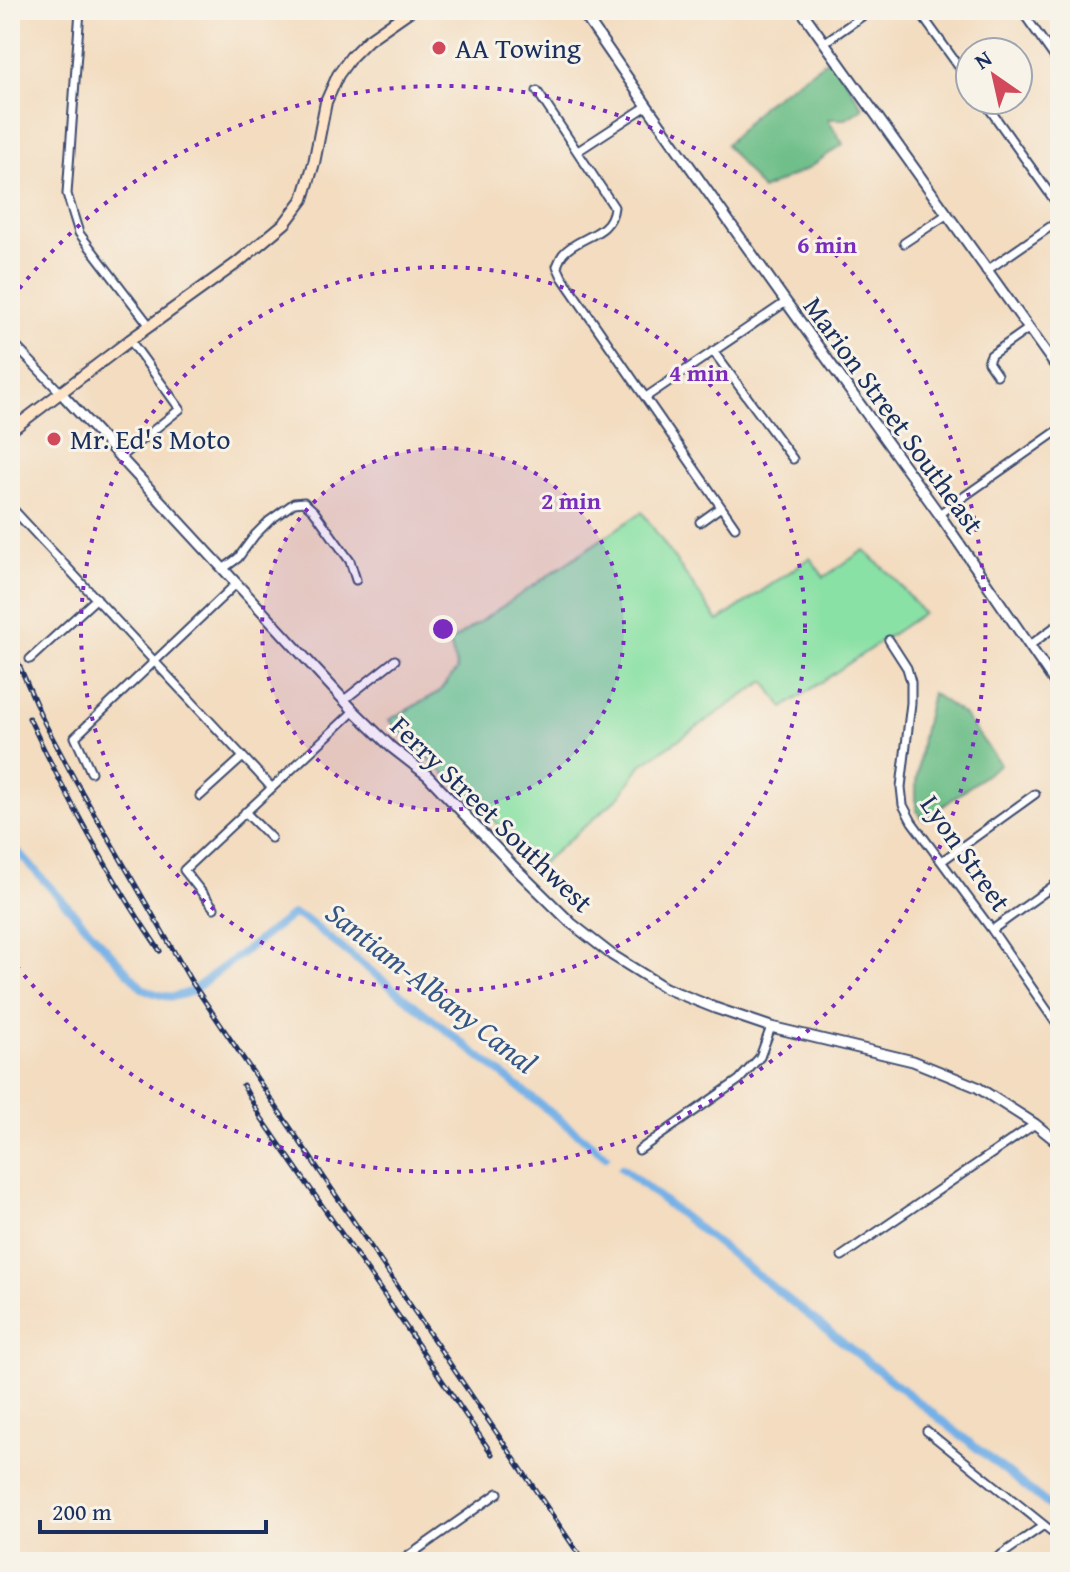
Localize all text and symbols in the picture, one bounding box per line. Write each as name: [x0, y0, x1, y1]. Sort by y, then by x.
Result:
place label: AA Towing: [455, 27, 581, 68]
north arrow: [954, 36, 1034, 116]
marker: AA Towing: [430, 39, 448, 57]
text: N: [968, 42, 998, 77]
text: 6 min: [797, 227, 857, 262]
street label: Marion Street Southeast: [794, 287, 995, 542]
text: 4 min: [669, 355, 729, 390]
place label: Mr. Ed's Moto: [70, 418, 230, 459]
marker: Mr. Ed's Moto: [45, 430, 63, 448]
text: 2 min: [541, 483, 601, 518]
centre of rings: [429, 615, 457, 643]
street label: Ferry Street Southwest: [382, 706, 603, 922]
street label: Lyon Street: [911, 786, 1022, 919]
water label: Santiam-Albany Canal: [317, 891, 546, 1084]
scale bar: [40, 1484, 266, 1534]
text: 200 m: [52, 1494, 112, 1529]

